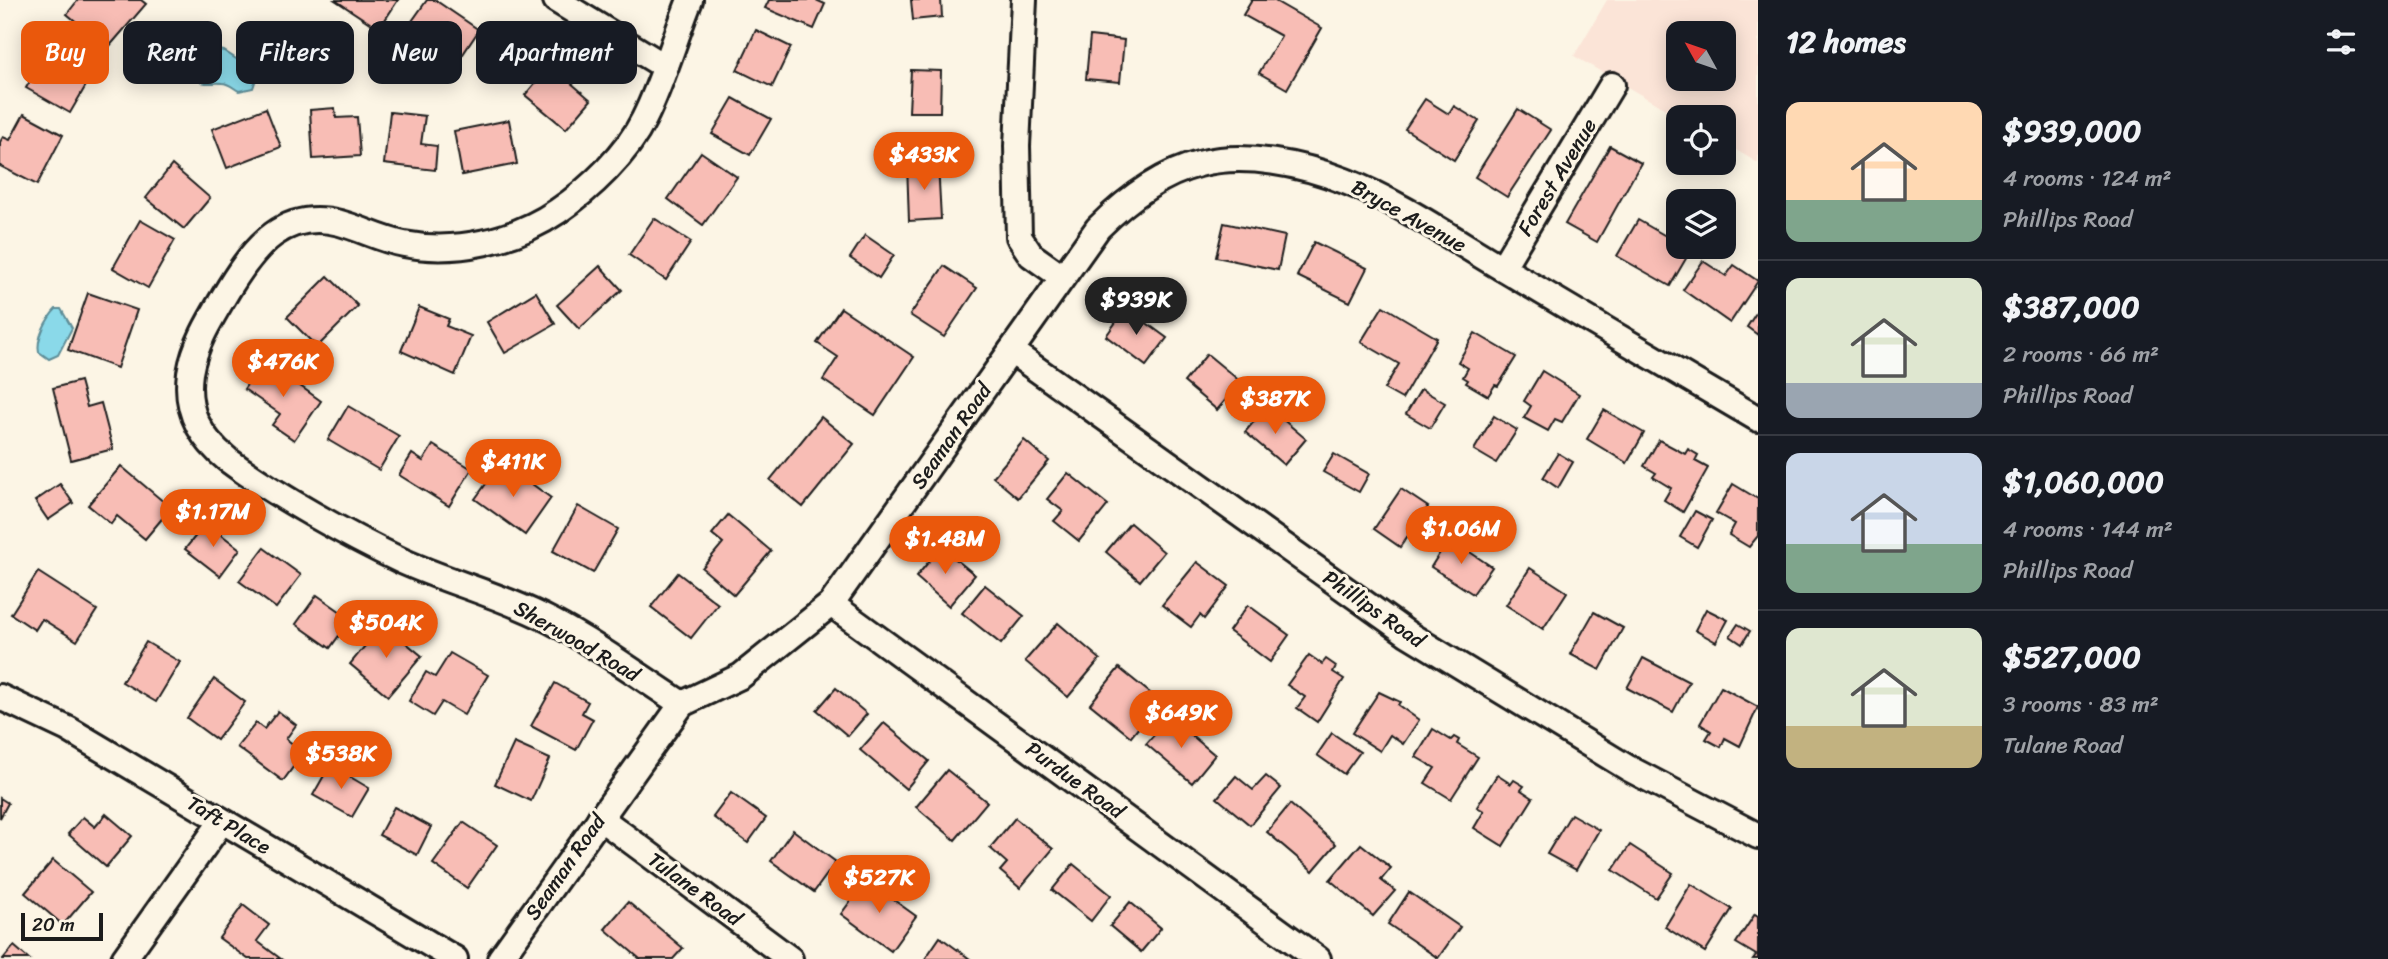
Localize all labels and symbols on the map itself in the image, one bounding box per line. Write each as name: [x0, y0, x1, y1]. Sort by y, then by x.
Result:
north arrow: [1666, 21, 1736, 91]
street label: Forest Avenue: [1507, 110, 1607, 243]
pin: $433K: [875, 132, 973, 192]
street label: Bryce Avenue: [1344, 169, 1474, 264]
pin: $939K: [1087, 278, 1185, 337]
pin: $476K: [234, 340, 332, 399]
street label: Seaman Road: [900, 373, 1003, 497]
pin: $387K: [1226, 376, 1324, 436]
pin: $411K: [464, 440, 562, 499]
pin: $1.17M: [156, 490, 270, 549]
pin: $1.06M: [1404, 506, 1518, 566]
pin: $1.48M: [888, 516, 1002, 576]
street label: Phillips Road: [1315, 560, 1435, 660]
street label: Sherwood Road: [507, 589, 649, 694]
pin: $504K: [337, 600, 435, 660]
pin: $649K: [1132, 690, 1230, 750]
street label: Purdue Road: [1017, 731, 1134, 830]
pin: $538K: [292, 732, 390, 791]
street label: Taft Place: [179, 785, 279, 865]
street label: Seaman Road: [514, 804, 617, 928]
street label: Tulane Road: [640, 841, 752, 938]
pin: $527K: [830, 856, 928, 915]
scale bar: [21, 910, 103, 942]

